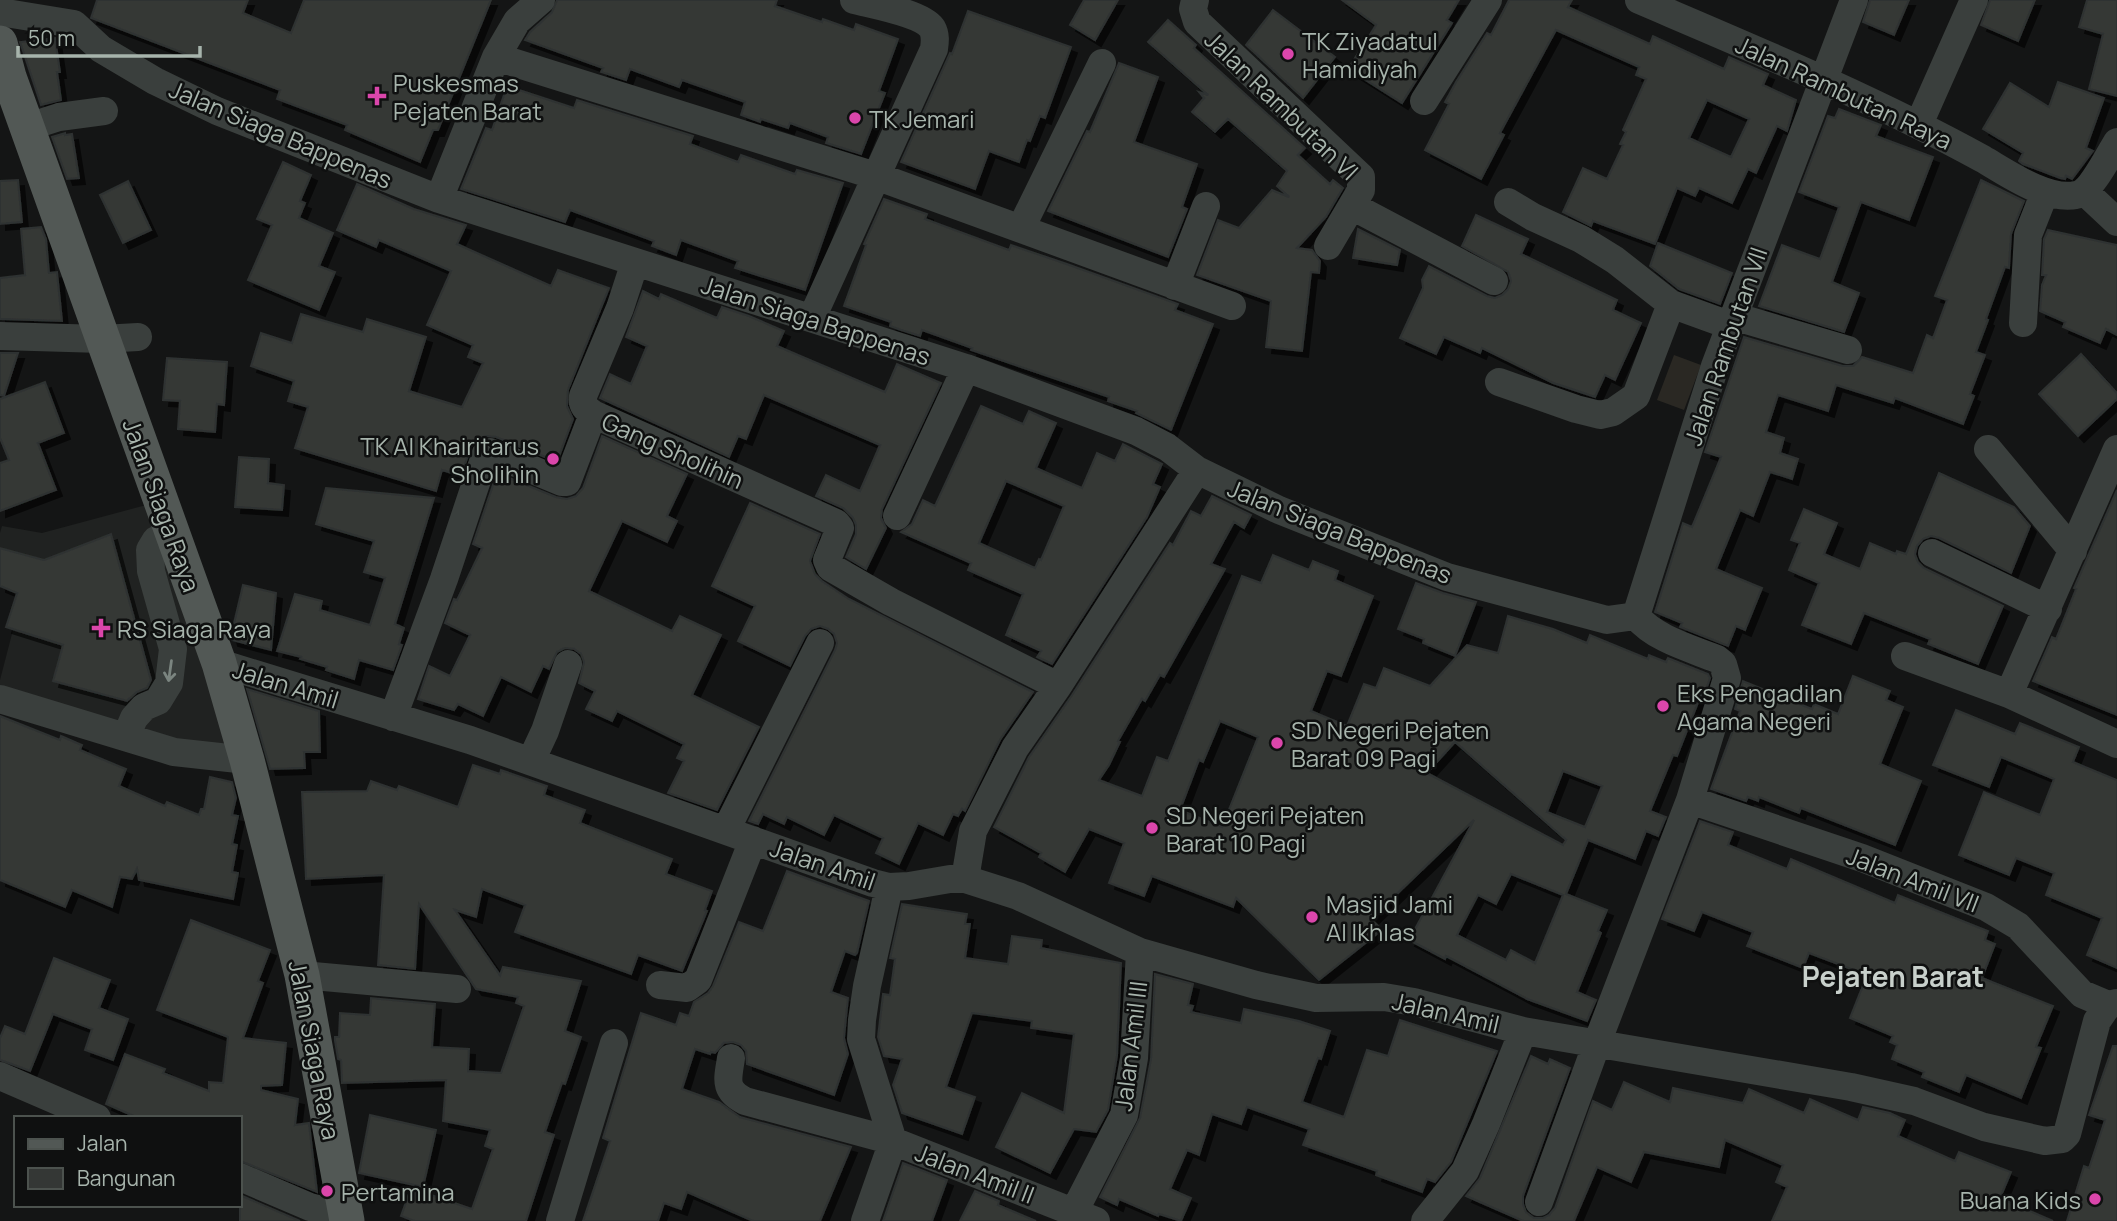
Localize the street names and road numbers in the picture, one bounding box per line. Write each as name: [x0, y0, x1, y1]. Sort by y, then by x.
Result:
street label: Jalan Rambutan VI: [1198, 23, 1366, 187]
street label: Jalan Rambutan Raya: [1731, 27, 1957, 157]
street label: Jalan Siaga Bappenas: [165, 72, 397, 196]
street label: Jalan Rambutan VII: [1676, 243, 1774, 449]
street label: Jalan Siaga Bappenas: [697, 267, 935, 373]
street label: Gang Sholihin: [597, 404, 749, 496]
street label: Jalan Siaga Raya: [115, 414, 209, 596]
street label: Jalan Siaga Bappenas: [1223, 471, 1457, 591]
street label: Jalan Amil: [229, 652, 343, 716]
street label: Jalan Amil: [766, 831, 880, 897]
street label: Jalan Amil VII: [1842, 839, 1984, 919]
street label: Jalan Siaga Raya: [281, 958, 349, 1142]
street label: Jalan Amil III: [1106, 979, 1154, 1113]
street label: Jalan Amil: [1389, 984, 1503, 1040]
street label: Jalan Amil II: [911, 1135, 1039, 1211]

